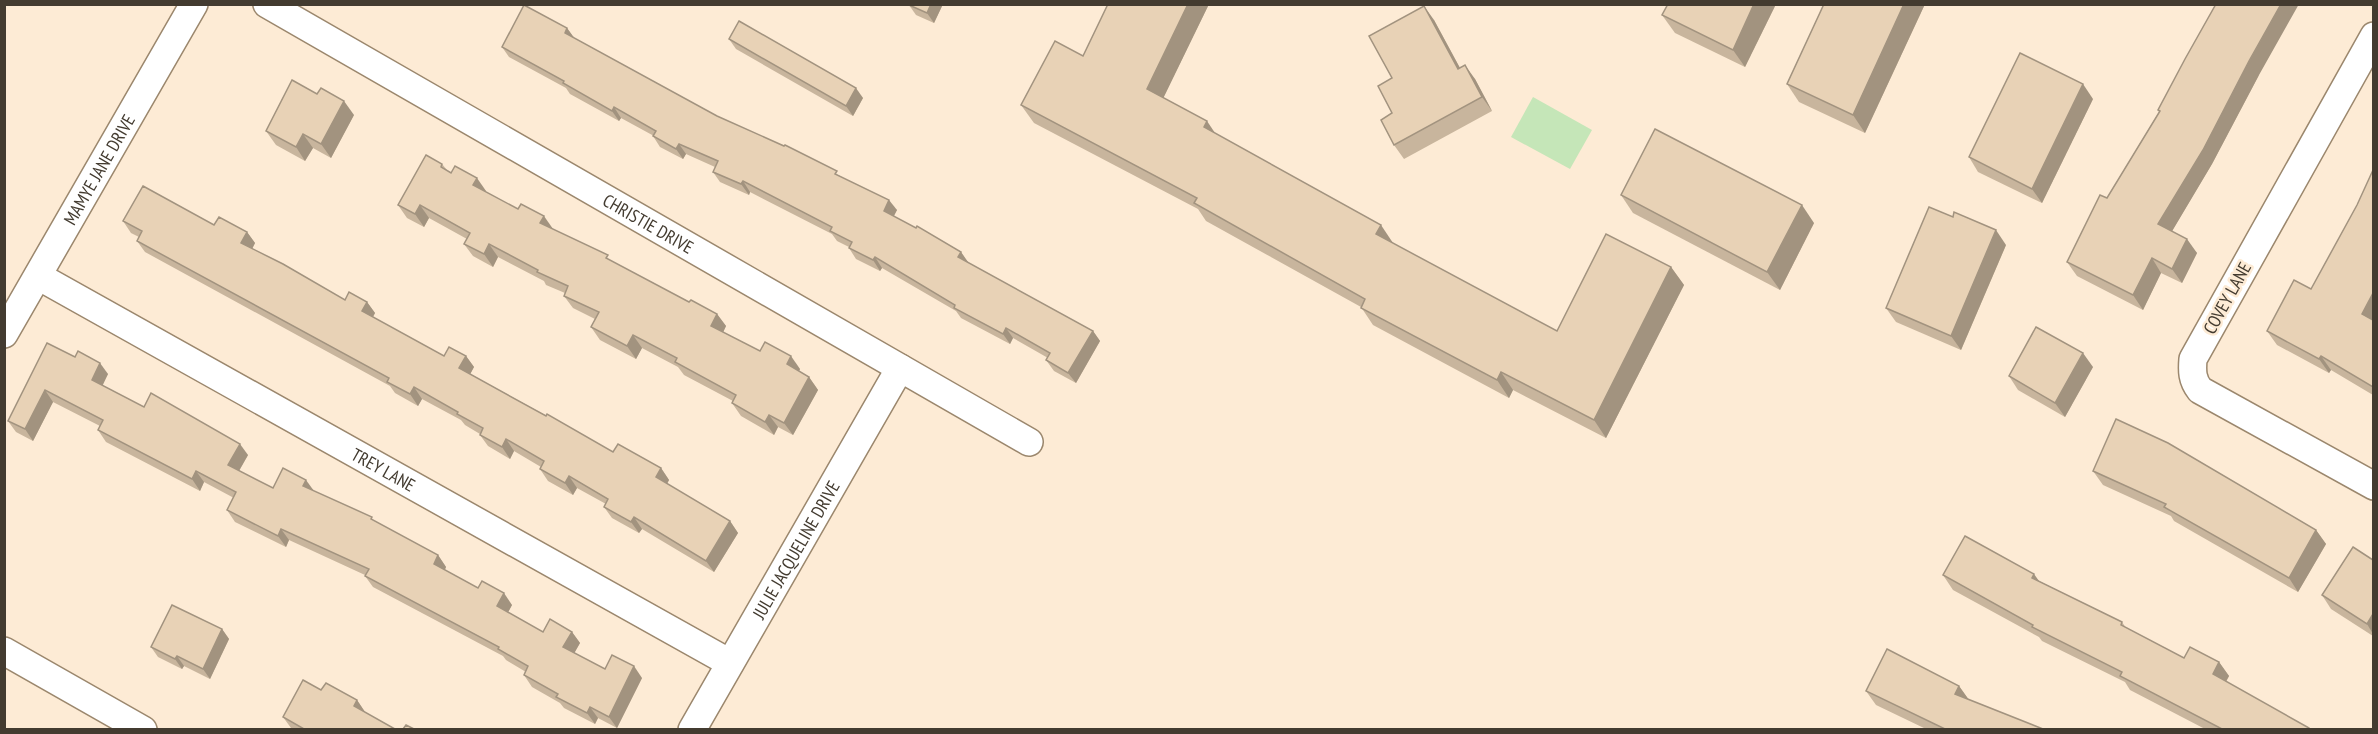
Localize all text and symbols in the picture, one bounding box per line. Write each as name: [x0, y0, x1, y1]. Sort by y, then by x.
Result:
street label: MAMYE JANE DRIVE: [58, 110, 140, 229]
street label: CHRISTIE DRIVE: [599, 188, 698, 258]
street label: COVEY LANE: [2198, 258, 2256, 338]
street label: TREY LANE: [348, 442, 420, 496]
street label: JULIE JACQUELINE DRIVE: [746, 476, 844, 624]

